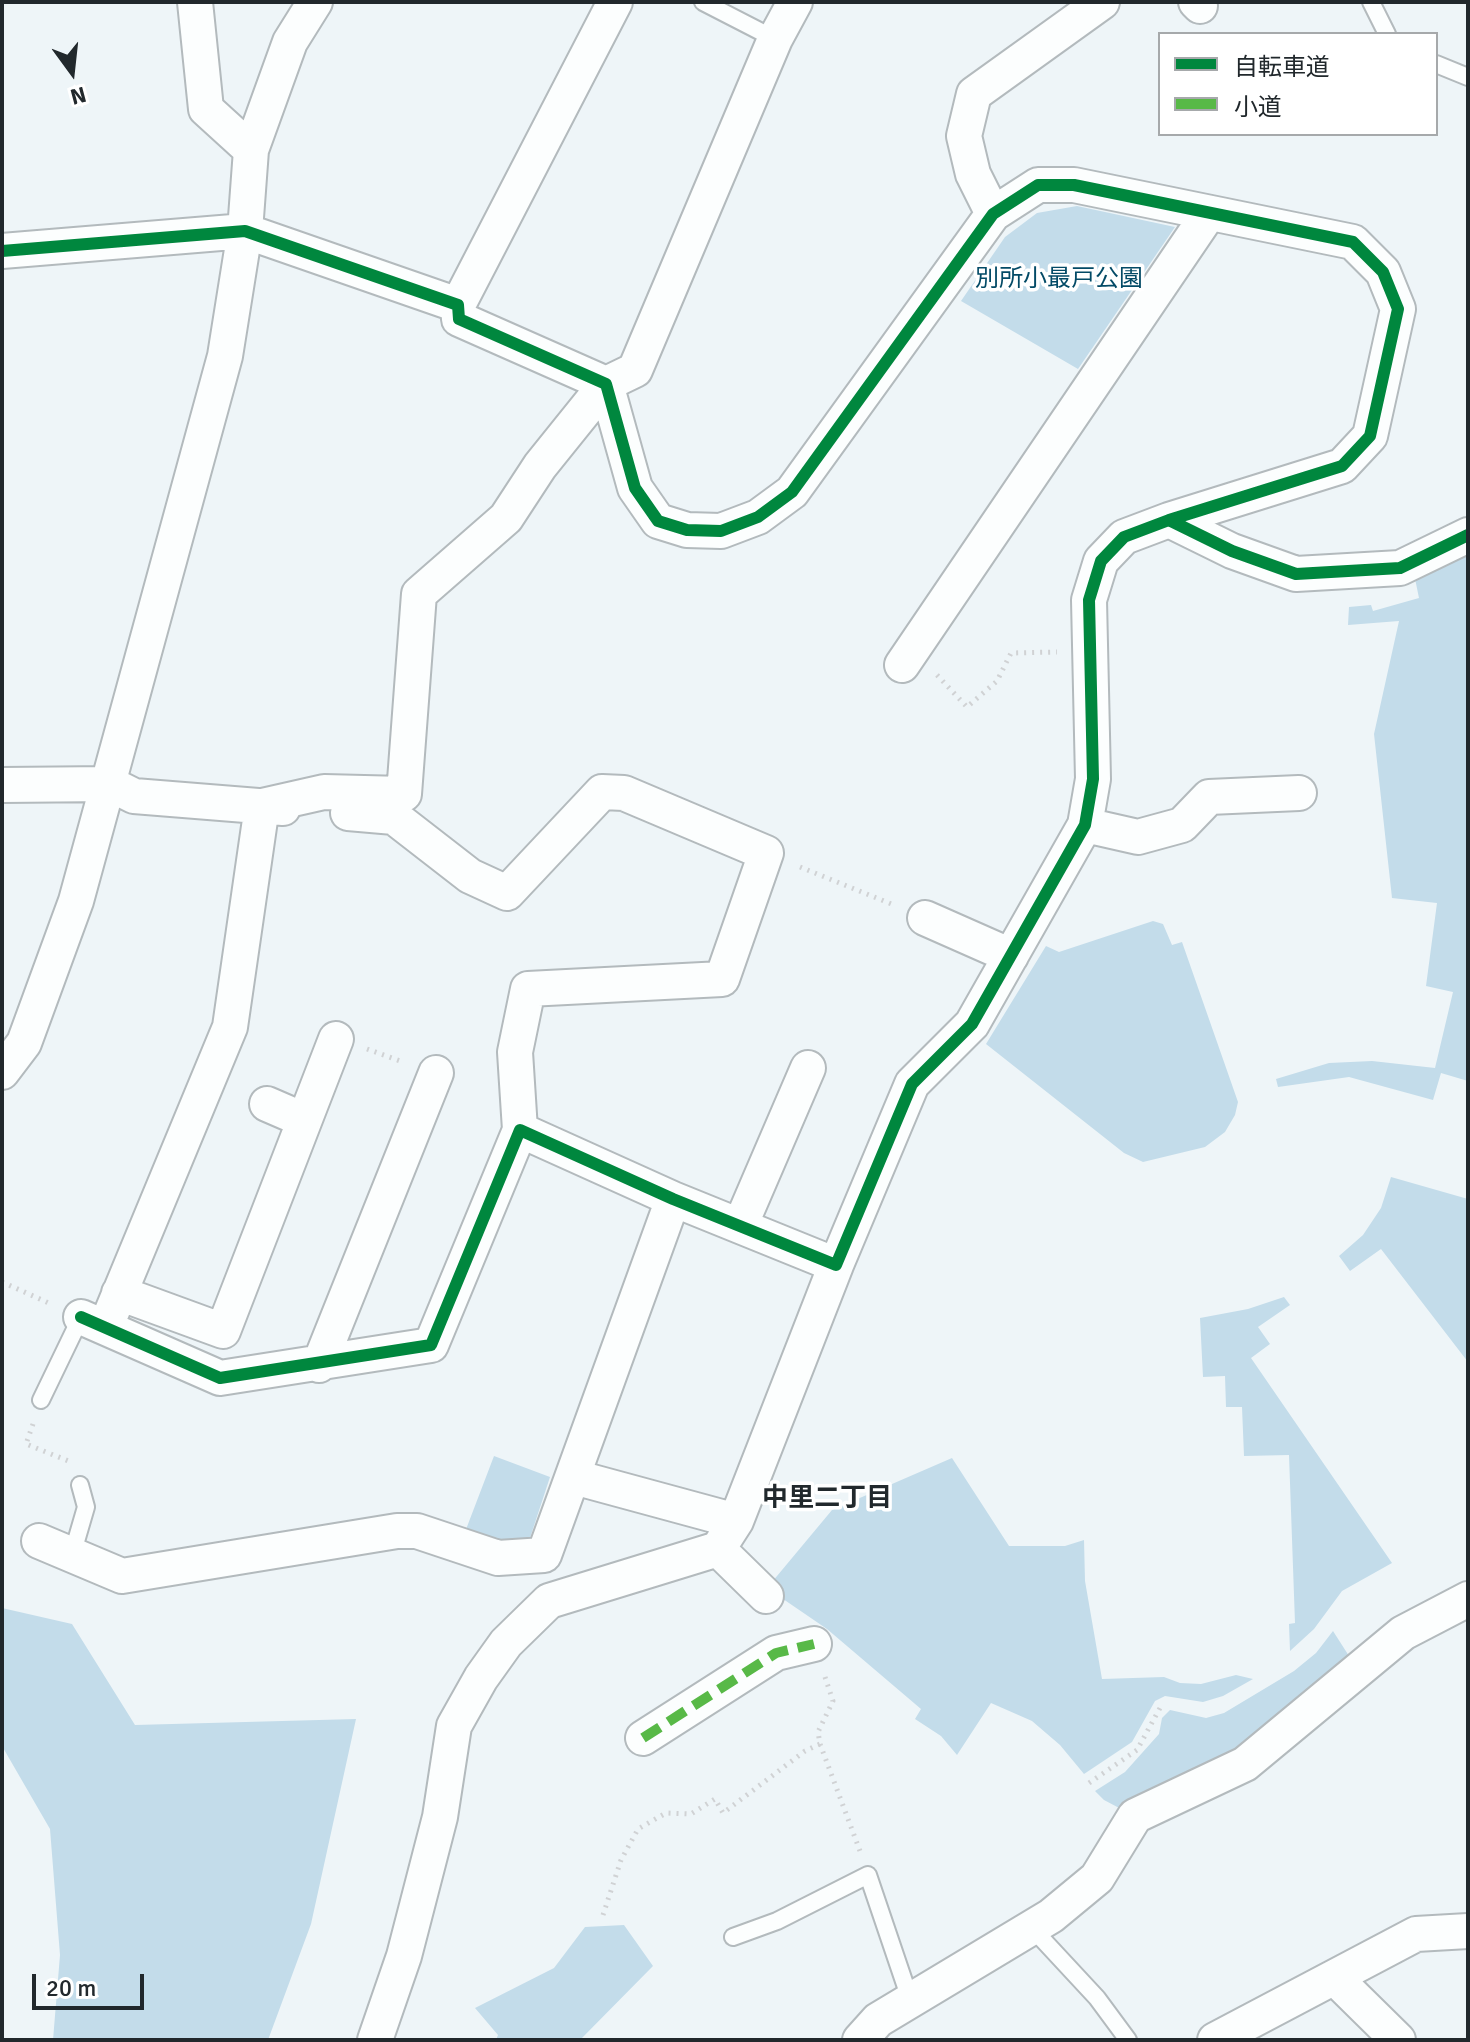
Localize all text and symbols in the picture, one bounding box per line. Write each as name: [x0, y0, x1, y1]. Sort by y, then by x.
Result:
north arrow: [32, 32, 112, 112]
legend: [1158, 32, 1438, 136]
text: 自転車道: [1234, 52, 1330, 82]
text: N: [67, 81, 89, 111]
text: 小道: [1234, 92, 1282, 122]
park label: 別所小最戸公園: [975, 266, 1143, 294]
district label: 中里二丁目: [762, 1483, 892, 1515]
scale bar: [36, 1958, 148, 2008]
text: 20 m: [46, 1973, 96, 2003]

